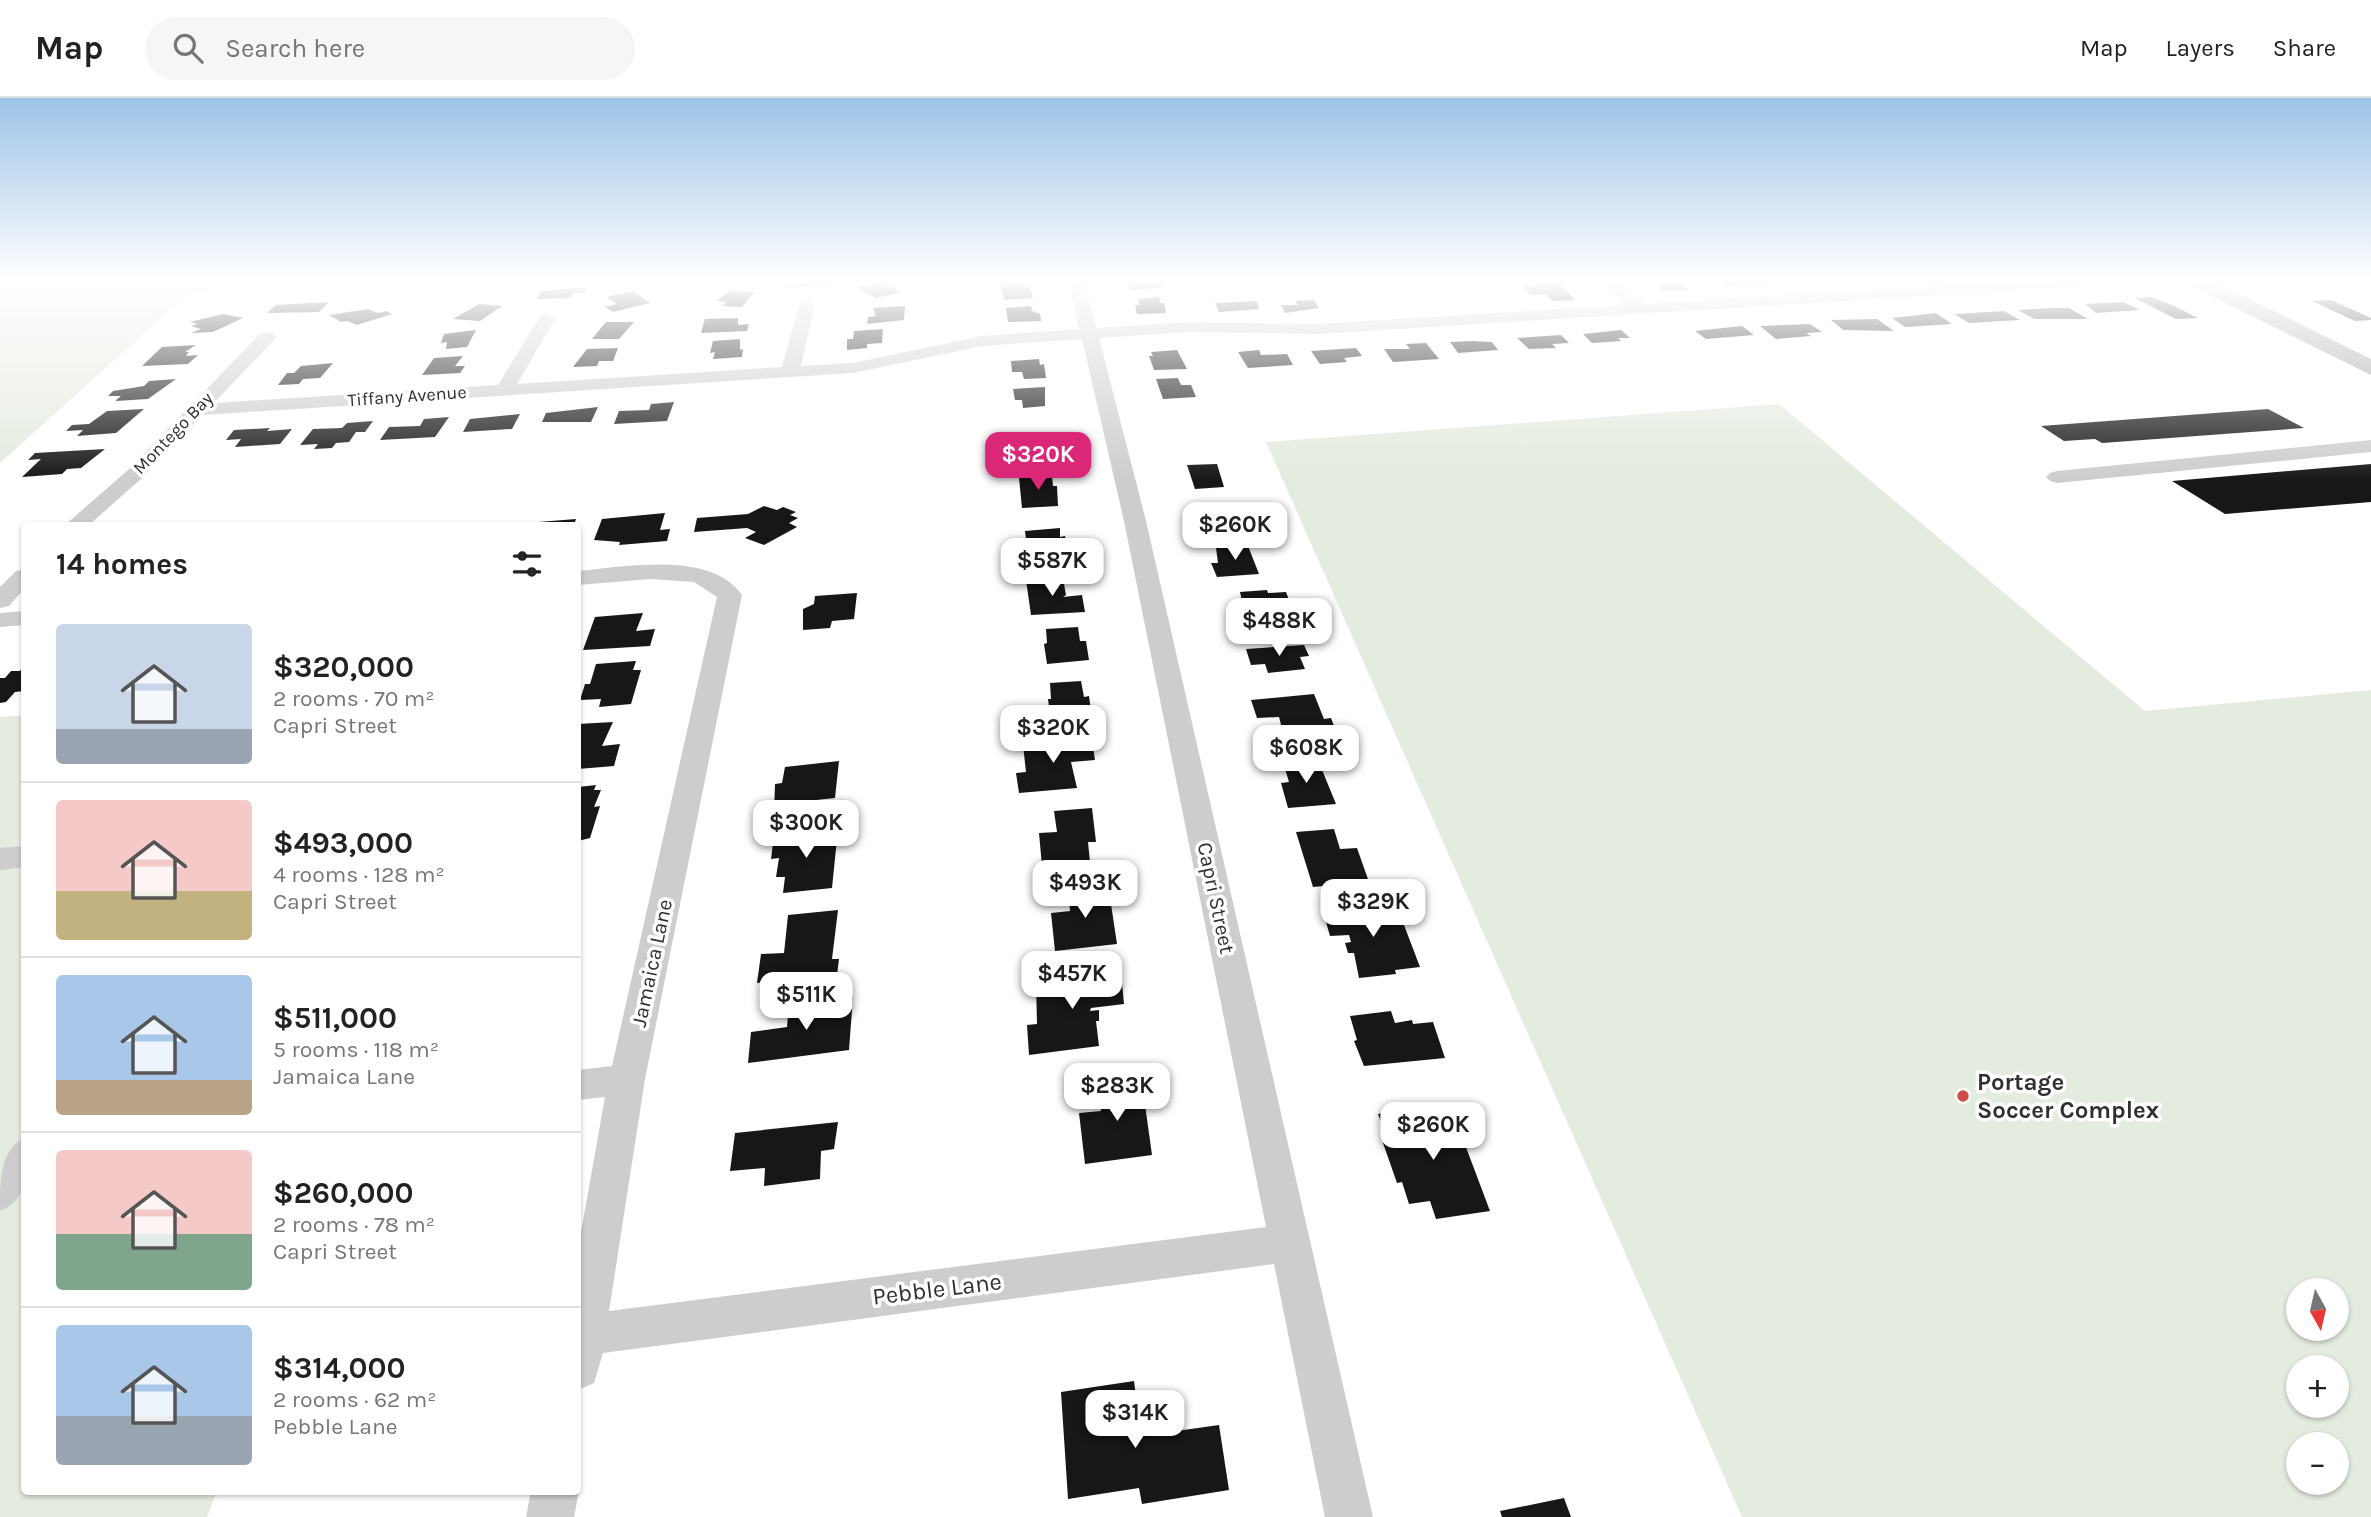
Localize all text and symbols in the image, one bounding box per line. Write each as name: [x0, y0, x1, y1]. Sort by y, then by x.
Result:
search box: [145, 17, 635, 80]
text: Map: [35, 29, 103, 67]
icon: search: [169, 29, 207, 67]
text: Search here: [225, 33, 365, 64]
text: Map: [2080, 34, 2128, 62]
text: Layers: [2166, 34, 2235, 62]
text: Share: [2273, 34, 2336, 62]
street label: Tiffany Avenue: [347, 381, 467, 411]
street label: Montego Bay: [128, 387, 218, 479]
pin: $320K: [989, 432, 1087, 492]
text: $320K: [1001, 441, 1075, 468]
pin: $260K: [1186, 503, 1284, 562]
text: $260K: [1198, 511, 1272, 538]
pin: $587K: [1003, 538, 1101, 598]
icon: filters: [508, 545, 546, 583]
text: 14 homes: [56, 546, 188, 582]
text: $587K: [1017, 547, 1087, 574]
pin: $488K: [1230, 598, 1328, 658]
text: $488K: [1242, 607, 1316, 634]
text: $320,000: [273, 649, 414, 685]
icon: home: [112, 652, 196, 736]
text: 2 rooms · 70 m²: [273, 685, 435, 712]
pin: $320K: [1004, 706, 1102, 765]
text: Capri Street: [273, 712, 397, 739]
text: $320K: [1016, 714, 1090, 741]
pin: $608K: [1257, 726, 1355, 785]
text: $608K: [1269, 734, 1343, 761]
pin: $300K: [757, 800, 855, 860]
text: $300K: [769, 809, 843, 836]
text: $493,000: [273, 825, 413, 861]
icon: home: [112, 828, 196, 912]
street label: Capri Street: [1192, 840, 1240, 956]
pin: $493K: [1036, 860, 1134, 920]
text: 4 rooms · 128 m²: [273, 861, 445, 888]
text: $493K: [1049, 869, 1121, 896]
pin: $329K: [1324, 880, 1422, 939]
text: Capri Street: [273, 888, 397, 915]
text: $329K: [1336, 888, 1410, 915]
street label: Jamaica Lane: [627, 897, 677, 1029]
pin: $457K: [1023, 951, 1121, 1011]
text: $457K: [1037, 960, 1107, 987]
pin: $511K: [757, 972, 855, 1032]
text: $511K: [776, 981, 836, 1008]
text: $511,000: [273, 1000, 397, 1036]
icon: home: [112, 1003, 196, 1087]
text: 5 rooms · 118 m²: [273, 1036, 439, 1063]
text: Jamaica Lane: [273, 1063, 415, 1090]
pin: $283K: [1068, 1063, 1166, 1123]
place label: Portage Soccer Complex: [1977, 1068, 2159, 1124]
text: $283K: [1080, 1072, 1154, 1099]
marker: Portage Soccer Complex: [1955, 1088, 1971, 1104]
pin: $260K: [1384, 1102, 1482, 1162]
text: $260K: [1396, 1111, 1470, 1138]
text: $260,000: [273, 1175, 414, 1211]
icon: home: [112, 1178, 196, 1262]
text: 2 rooms · 78 m²: [273, 1211, 435, 1238]
text: Capri Street: [273, 1238, 397, 1265]
street label: Pebble Lane: [871, 1267, 1003, 1311]
north arrow: [2286, 1278, 2348, 1340]
map controls: [2286, 1278, 2349, 1495]
text: $314,000: [273, 1350, 405, 1386]
icon: home: [112, 1353, 196, 1437]
button: +: [2286, 1355, 2349, 1418]
text: 2 rooms · 62 m²: [273, 1386, 437, 1413]
pin: $314K: [1086, 1390, 1184, 1450]
text: $314K: [1101, 1399, 1169, 1426]
text: Pebble Lane: [273, 1413, 398, 1440]
button: −: [2286, 1432, 2349, 1495]

